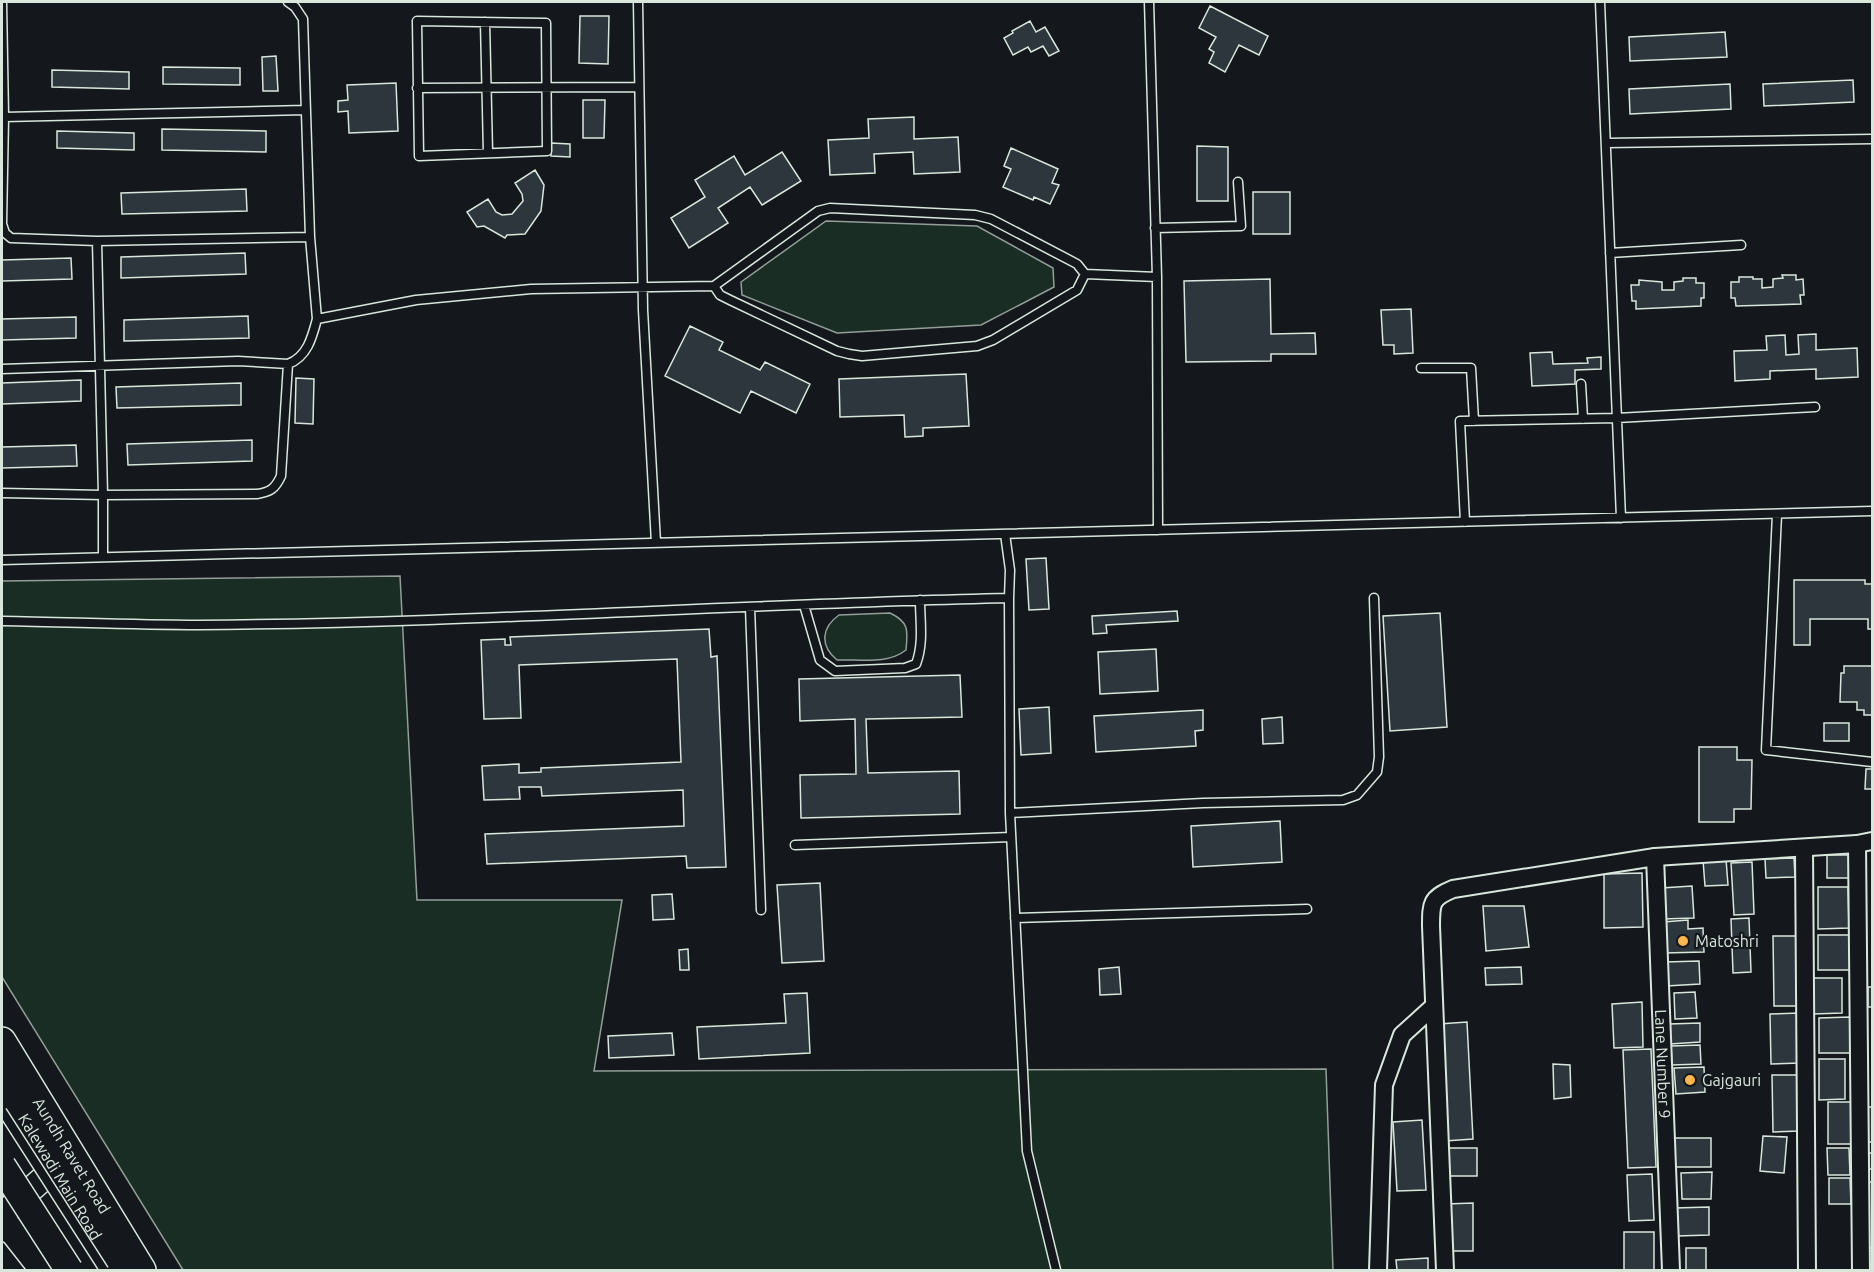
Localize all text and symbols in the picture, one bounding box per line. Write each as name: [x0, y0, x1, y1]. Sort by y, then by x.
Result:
place label: Matoshri: [1695, 932, 1759, 950]
marker: Matoshri: [1676, 934, 1690, 948]
street label: Lane Number 9: [1652, 1009, 1674, 1119]
place label: Gajgauri: [1702, 1071, 1761, 1089]
marker: Gajgauri: [1683, 1073, 1697, 1087]
street label: Aundh Ravet Road: [30, 1094, 114, 1217]
street label: Kalewadi Main Road: [15, 1110, 105, 1243]

